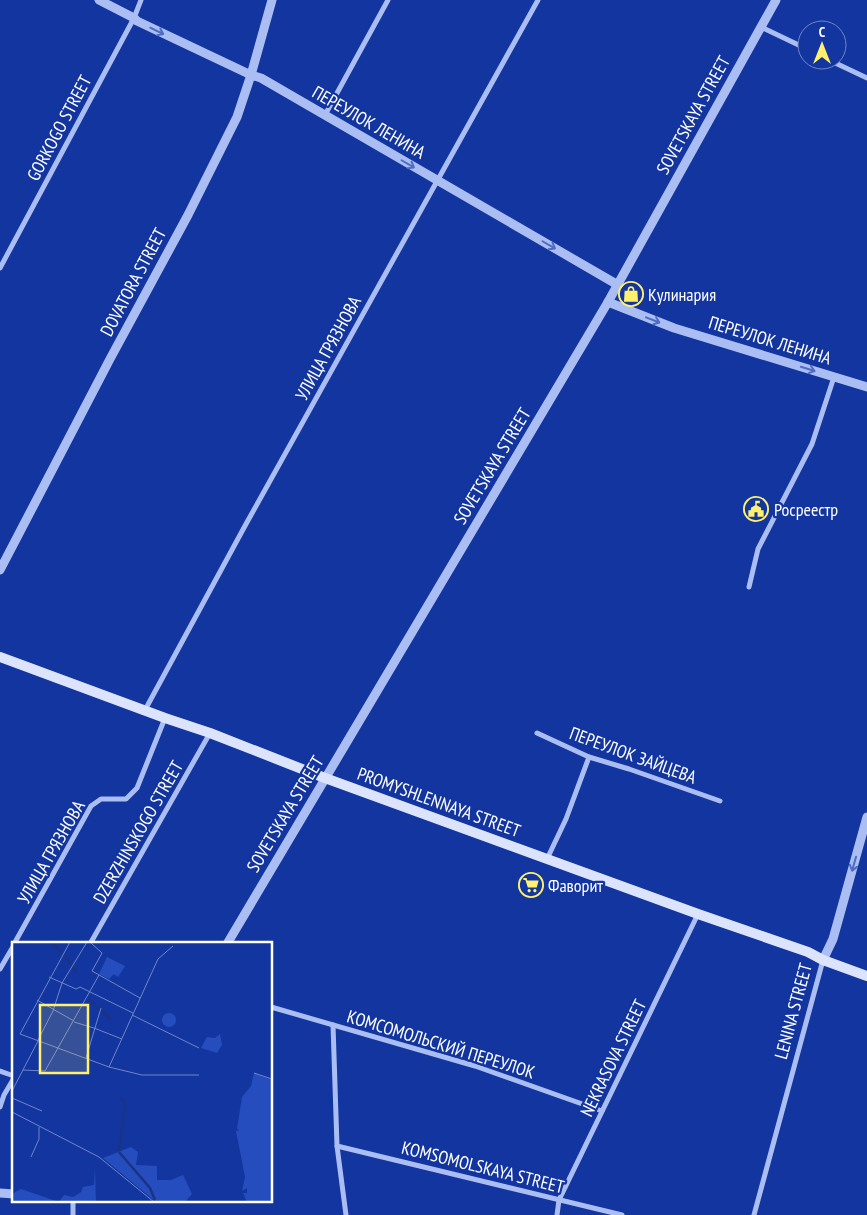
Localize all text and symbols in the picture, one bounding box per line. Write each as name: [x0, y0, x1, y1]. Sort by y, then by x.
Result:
north arrow: [797, 20, 847, 70]
text: С: [819, 23, 826, 41]
one-way arrow: [149, 26, 164, 36]
street label: SOVETSKAYA STREET: [651, 52, 735, 178]
street label: GORKOGO STREET: [22, 71, 96, 185]
street label: ПЕРЕУЛОК ЛЕНИНА: [308, 80, 430, 164]
one-way arrow: [401, 159, 415, 169]
street label: DOVATORA STREET: [95, 224, 171, 340]
one-way arrow: [541, 241, 556, 251]
shop icon: Кулинария: [618, 281, 644, 307]
place label: Кулинария: [648, 283, 716, 306]
street label: УЛИЦА ГРЯЗНОВА: [290, 291, 366, 404]
street label: ПЕРЕУЛОК ЛЕНИНА: [706, 310, 835, 370]
one-way arrow: [645, 316, 660, 325]
one-way arrow: [800, 365, 816, 374]
street label: SOVETSKAYA STREET: [448, 404, 536, 528]
public building icon: Росреестр: [743, 496, 769, 522]
place label: Росреестр: [774, 498, 838, 521]
street label: ПЕРЕУЛОК ЗАЙЦЕВА: [566, 721, 700, 789]
street label: SOVETSKAYA STREET: [241, 752, 329, 876]
street label: DZERZHINSKOGO STREET: [88, 757, 188, 907]
street label: PROMYSHLENNAYA STREET: [354, 762, 524, 842]
street label: УЛИЦА ГРЯЗНОВА: [12, 796, 90, 908]
one-way arrow: [849, 855, 858, 871]
supermarket icon: Фаворит: [518, 872, 544, 898]
place label: Фаворит: [548, 874, 603, 897]
inset map: [12, 942, 272, 1202]
street label: LENINA STREET: [769, 961, 817, 1061]
street label: NEKRASOVA STREET: [575, 996, 651, 1120]
street label: КОМСОМОЛЬСКИЙ ПЕРЕУЛОК: [344, 1004, 538, 1084]
street label: KOMSOMOLSKAYA STREET: [399, 1136, 567, 1198]

